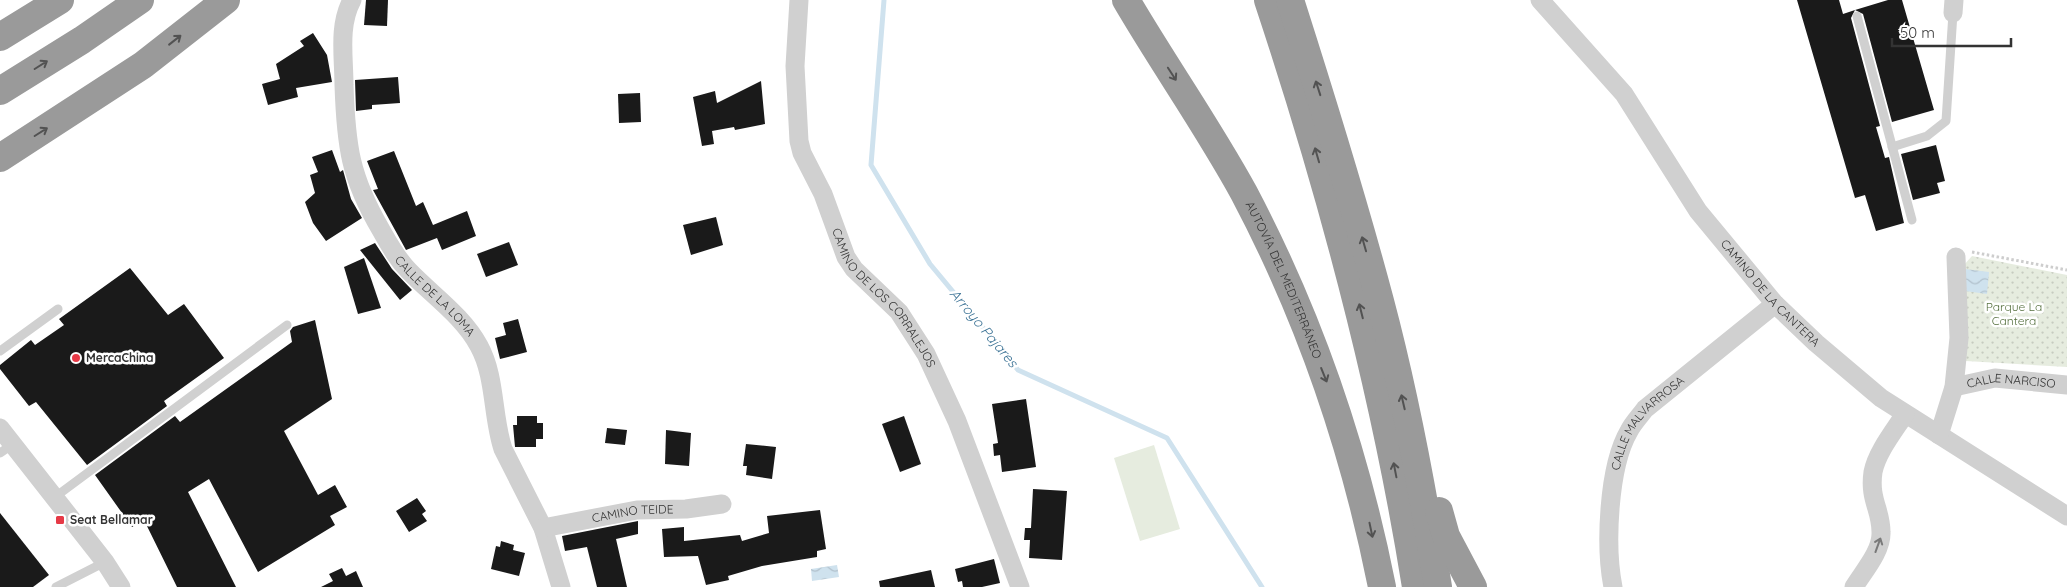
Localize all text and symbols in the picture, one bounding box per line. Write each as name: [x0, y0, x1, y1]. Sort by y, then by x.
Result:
scale bar: [1892, 15, 2011, 47]
text: 50 m: [1900, 23, 1935, 42]
one-way arrow: [168, 35, 181, 46]
one-way arrow: [34, 60, 48, 70]
one-way arrow: [1167, 67, 1178, 81]
one-way arrow: [1312, 81, 1322, 97]
one-way arrow: [34, 127, 48, 137]
one-way arrow: [1312, 147, 1322, 163]
street label: AUTOVÍA DEL MEDITERRÁNEO: [1243, 199, 1325, 361]
street label: CAMINO DE LOS CORRALEJOS: [829, 226, 939, 370]
one-way arrow: [1359, 236, 1369, 252]
street label: CAMINO DE LA CANTERA: [1718, 236, 1823, 350]
street label: CALLE DE LA LOMA: [392, 252, 479, 339]
water label: Arroyo Pajares: [946, 285, 1023, 372]
park label: Parque La Cantera: [1986, 299, 2042, 328]
one-way arrow: [1356, 304, 1365, 320]
place label: MercaChina: [86, 350, 153, 365]
marker: MercaChina: [70, 352, 82, 364]
one-way arrow: [1320, 367, 1329, 382]
street label: CALLE NARCISO: [1965, 370, 2056, 391]
street label: CALLE MALVARROSA: [1608, 372, 1687, 472]
one-way arrow: [1398, 394, 1407, 410]
one-way arrow: [1390, 463, 1400, 479]
street label: CAMINO TEIDE: [590, 501, 674, 526]
place label: Seat Bellamar: [70, 512, 153, 527]
marker: Seat Bellamar: [54, 514, 66, 526]
one-way arrow: [1367, 522, 1376, 538]
one-way arrow: [1874, 538, 1883, 553]

